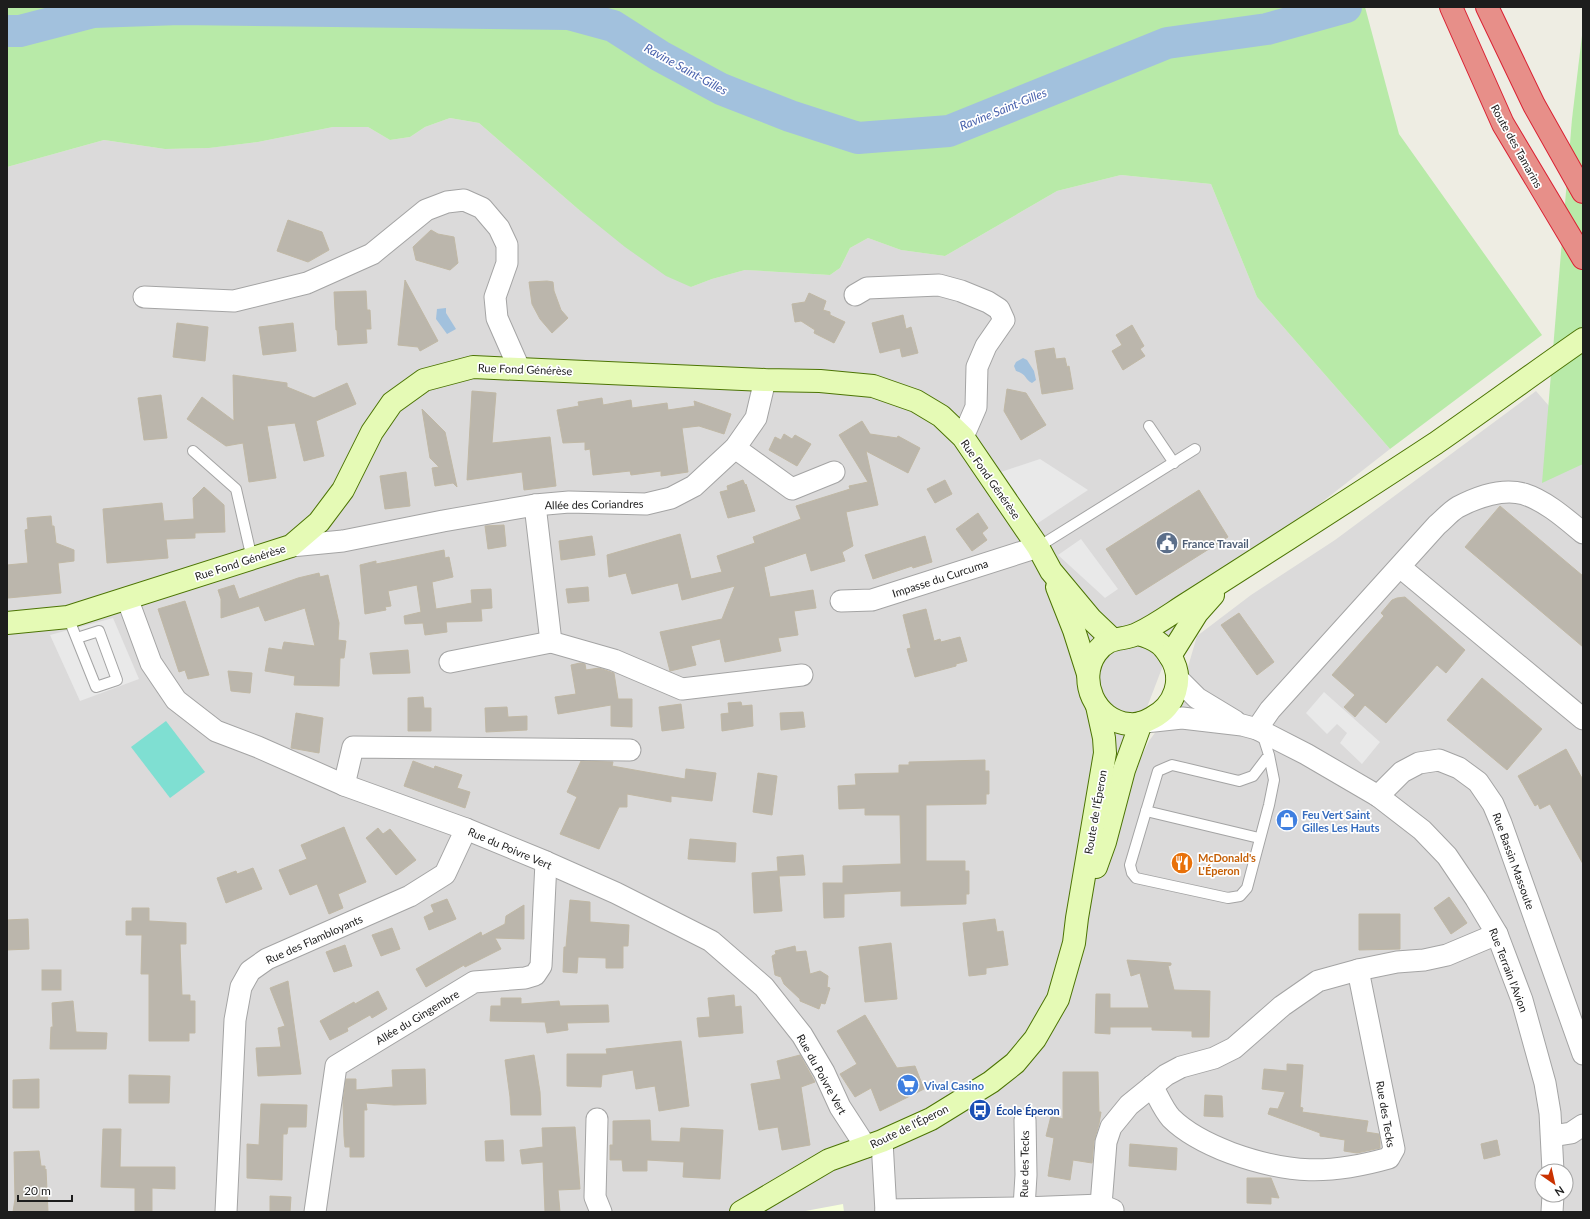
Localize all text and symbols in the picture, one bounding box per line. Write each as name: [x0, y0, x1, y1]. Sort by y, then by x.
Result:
water label: Ravine Saint-Gilles: [642, 40, 730, 98]
water label: Ravine Saint-Gilles: [957, 85, 1049, 133]
street label: Route des Tamarins: [1489, 102, 1545, 190]
street label: Rue Fond Générèse: [478, 361, 573, 377]
street label: Rue Fond Générèse: [959, 437, 1024, 522]
street label: Allée des Coriandres: [544, 497, 644, 511]
public building icon: France Travail: [1154, 530, 1180, 556]
place label: France Travail: [1182, 537, 1249, 550]
street label: Rue Fond Générèse: [193, 541, 287, 583]
street label: Impasse du Curcuma: [890, 556, 990, 600]
street label: Route de l'Éperon: [1081, 769, 1109, 855]
shop icon: Feu Vert Saint Gilles Les Hauts: [1274, 807, 1300, 833]
place label: Feu Vert Saint Gilles Les Hauts: [1302, 808, 1380, 834]
street label: Rue Bassin Massoute: [1490, 811, 1538, 911]
street label: Rue du Poivre Vert: [466, 824, 554, 872]
restaurant icon: McDonald's L'Éperon: [1169, 850, 1195, 876]
place label: McDonald's L'Éperon: [1198, 851, 1256, 877]
street label: Rue des Flambloyants: [263, 912, 365, 966]
street label: Rue Terrain l'Avion: [1487, 926, 1531, 1014]
street label: Allée du Gingembre: [373, 987, 461, 1047]
street label: Rue du Poivre Vert: [795, 1032, 849, 1116]
supermarket icon: Vival Casino: [895, 1072, 921, 1098]
place label: Vival Casino: [923, 1079, 984, 1092]
street label: Rue des Tecks: [1374, 1080, 1398, 1148]
bus stop icon: École Éperon: [967, 1097, 993, 1123]
street label: Route de l'Éperon: [868, 1101, 950, 1151]
place label: École Éperon: [996, 1104, 1060, 1117]
street label: Rue des Tecks: [1017, 1130, 1031, 1198]
north arrow: [1534, 1163, 1574, 1203]
scale bar: [18, 1177, 72, 1203]
text: 20 m: [24, 1183, 51, 1198]
text: N: [1553, 1184, 1567, 1199]

